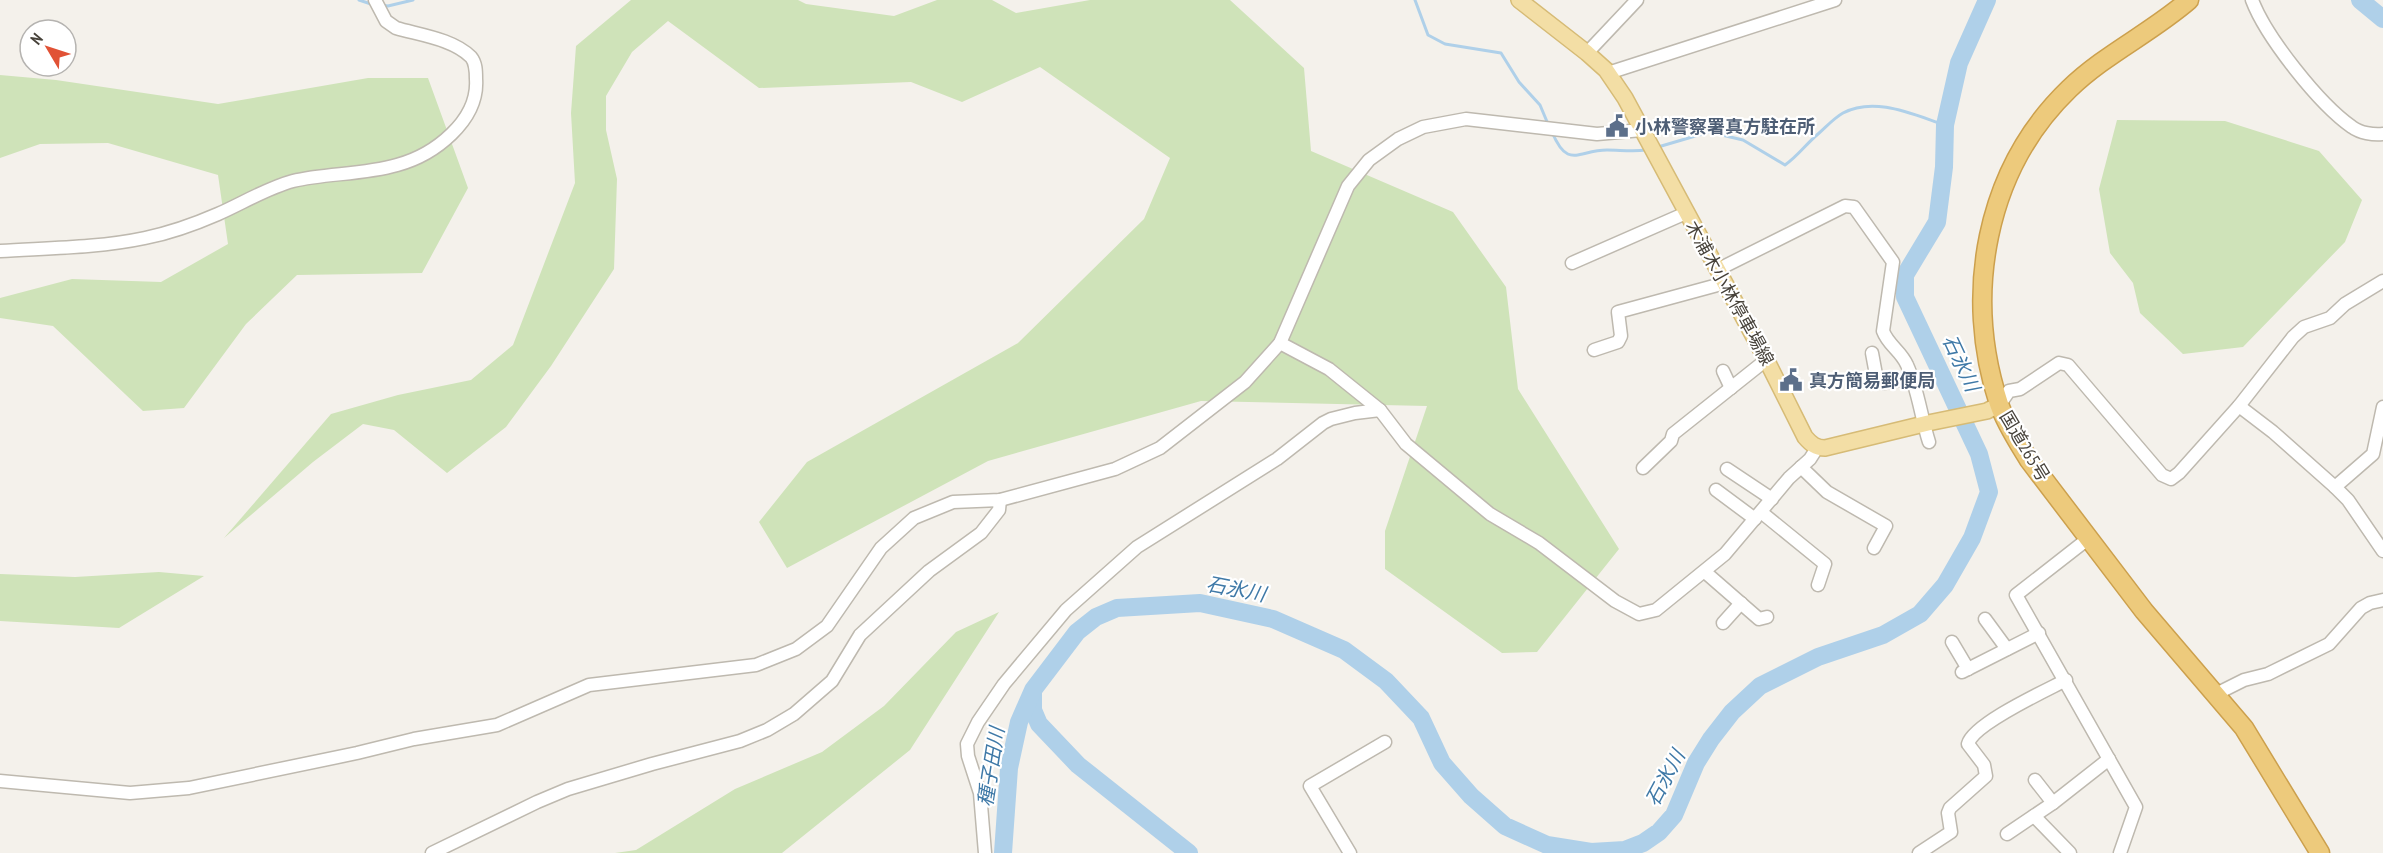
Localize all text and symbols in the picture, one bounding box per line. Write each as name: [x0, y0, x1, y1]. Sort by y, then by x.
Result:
north arrow: [18, 18, 78, 78]
text: N: [26, 29, 47, 48]
public building icon: 小林警察署真方駐在所: [1604, 113, 1630, 139]
place label: 小林警察署真方駐在所: [1635, 115, 1815, 138]
street label: 木浦木小林停車場線: [1681, 217, 1779, 369]
water label: 石氷川: [1937, 330, 1986, 397]
public building icon: 真方簡易郵便局: [1778, 367, 1804, 393]
place label: 真方簡易郵便局: [1809, 369, 1935, 392]
street label: 国道265号: [1995, 407, 2055, 485]
water label: 石氷川: [1204, 571, 1270, 608]
water label: 種子田川: [972, 723, 1010, 809]
water label: 石氷川: [1639, 744, 1692, 811]

